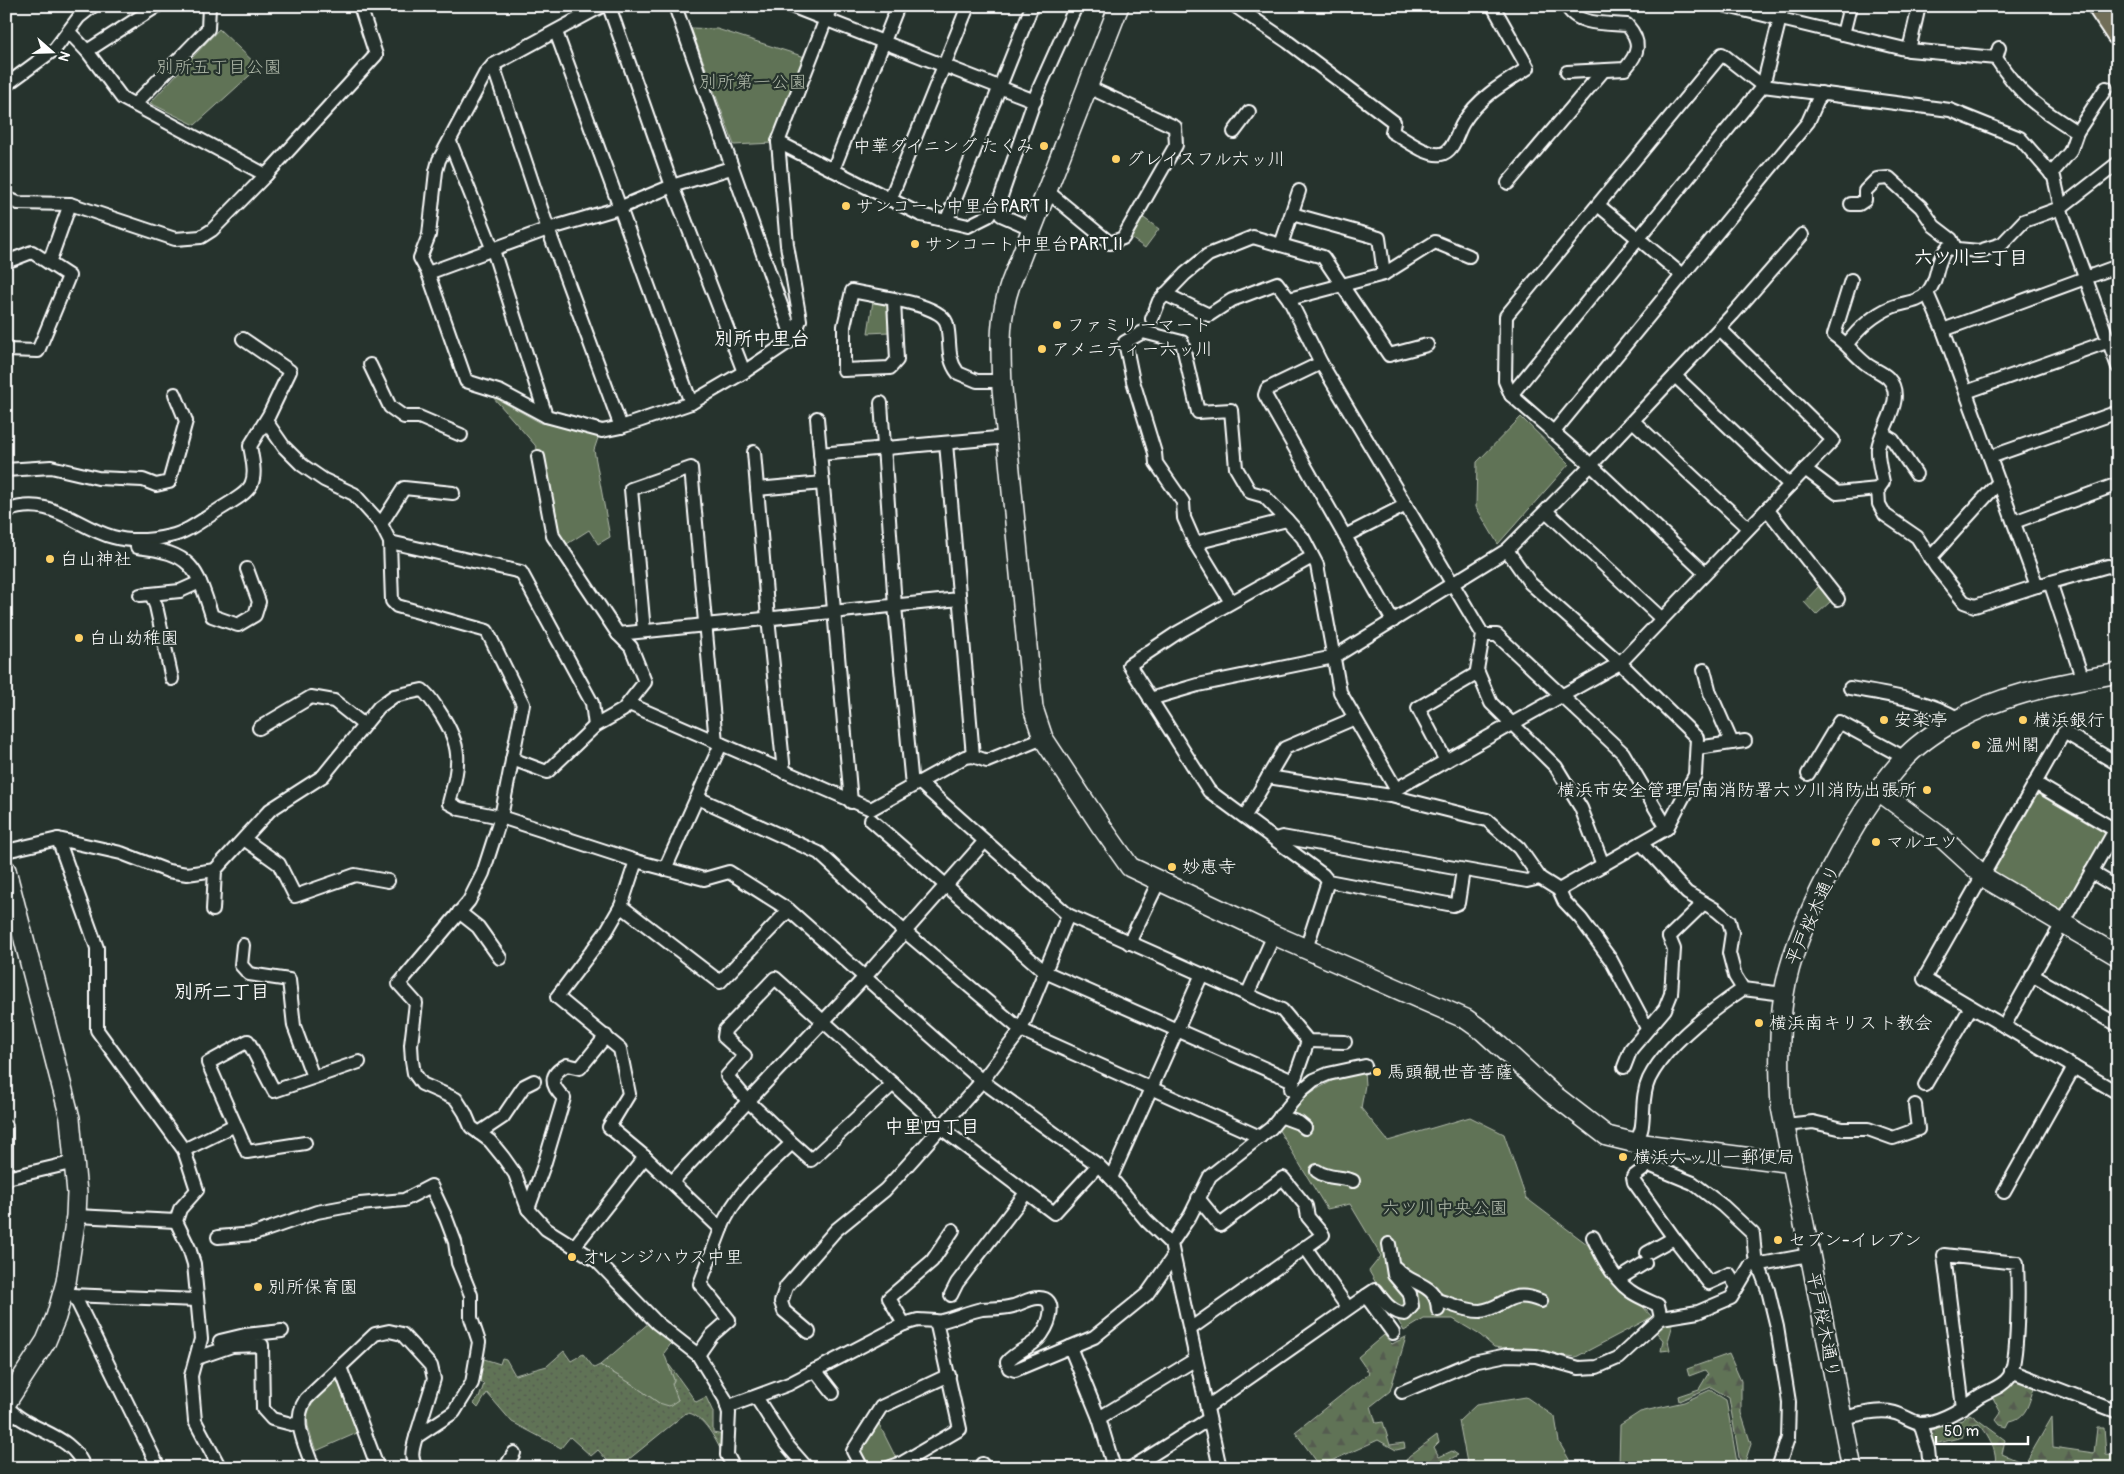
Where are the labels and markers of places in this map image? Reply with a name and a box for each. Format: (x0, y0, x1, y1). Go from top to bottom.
place label: 中華ダイニング たくみ (853, 135, 1034, 158)
marker: 中華ダイニング たくみ (1038, 140, 1050, 152)
place label: グレイスフル六ッ川 (1126, 148, 1286, 171)
marker: グレイスフル六ッ川 (1110, 153, 1122, 165)
place label: サンコート中里台PART I (856, 195, 1049, 218)
marker: サンコート中里台PART I (840, 200, 852, 212)
place label: サンコート中里台PART II (925, 233, 1123, 256)
marker: サンコート中里台PART II (909, 238, 921, 250)
place label: ファミリーマート (1067, 314, 1211, 337)
marker: ファミリーマート (1051, 319, 1063, 331)
place label: アメニティー六ッ川 (1052, 338, 1213, 361)
marker: アメニティー六ッ川 (1036, 343, 1048, 355)
place label: 白山神社 (60, 548, 132, 571)
marker: 白山神社 (44, 553, 56, 565)
place label: 白山幼稚園 (89, 627, 179, 650)
marker: 白山幼稚園 (73, 632, 85, 644)
place label: 安楽亭 (1894, 709, 1948, 732)
place label: 横浜銀行 (2033, 709, 2105, 732)
marker: 安楽亭 (1878, 714, 1890, 726)
marker: 横浜銀行 (2017, 714, 2029, 726)
place label: 温州閣 (1986, 734, 2040, 757)
marker: 温州閣 (1970, 739, 1982, 751)
place label: 横浜市安全管理局南消防署六ツ川消防出張所 (1557, 779, 1917, 802)
marker: 横浜市安全管理局南消防署六ツ川消防出張所 (1921, 784, 1933, 796)
place label: マルエツ (1886, 831, 1958, 854)
marker: マルエツ (1870, 836, 1882, 848)
place label: 妙恵寺 (1182, 856, 1236, 879)
marker: 妙恵寺 (1166, 861, 1178, 873)
place label: 横浜南キリスト教会 (1769, 1012, 1932, 1035)
marker: 横浜南キリスト教会 (1753, 1017, 1765, 1029)
place label: 馬頭観世音菩薩 (1387, 1061, 1513, 1084)
marker: 馬頭観世音菩薩 (1371, 1066, 1383, 1078)
place label: 横浜六ッ川一郵便局 (1633, 1146, 1795, 1169)
marker: 横浜六ッ川一郵便局 (1617, 1151, 1629, 1163)
place label: セブン-イレブン (1788, 1229, 1922, 1252)
marker: セブン-イレブン (1772, 1234, 1784, 1246)
place label: オレンジハウス中里 (582, 1246, 743, 1269)
marker: オレンジハウス中里 (566, 1251, 578, 1263)
place label: 別所保育園 (268, 1276, 358, 1299)
marker: 別所保育園 (252, 1281, 264, 1293)

